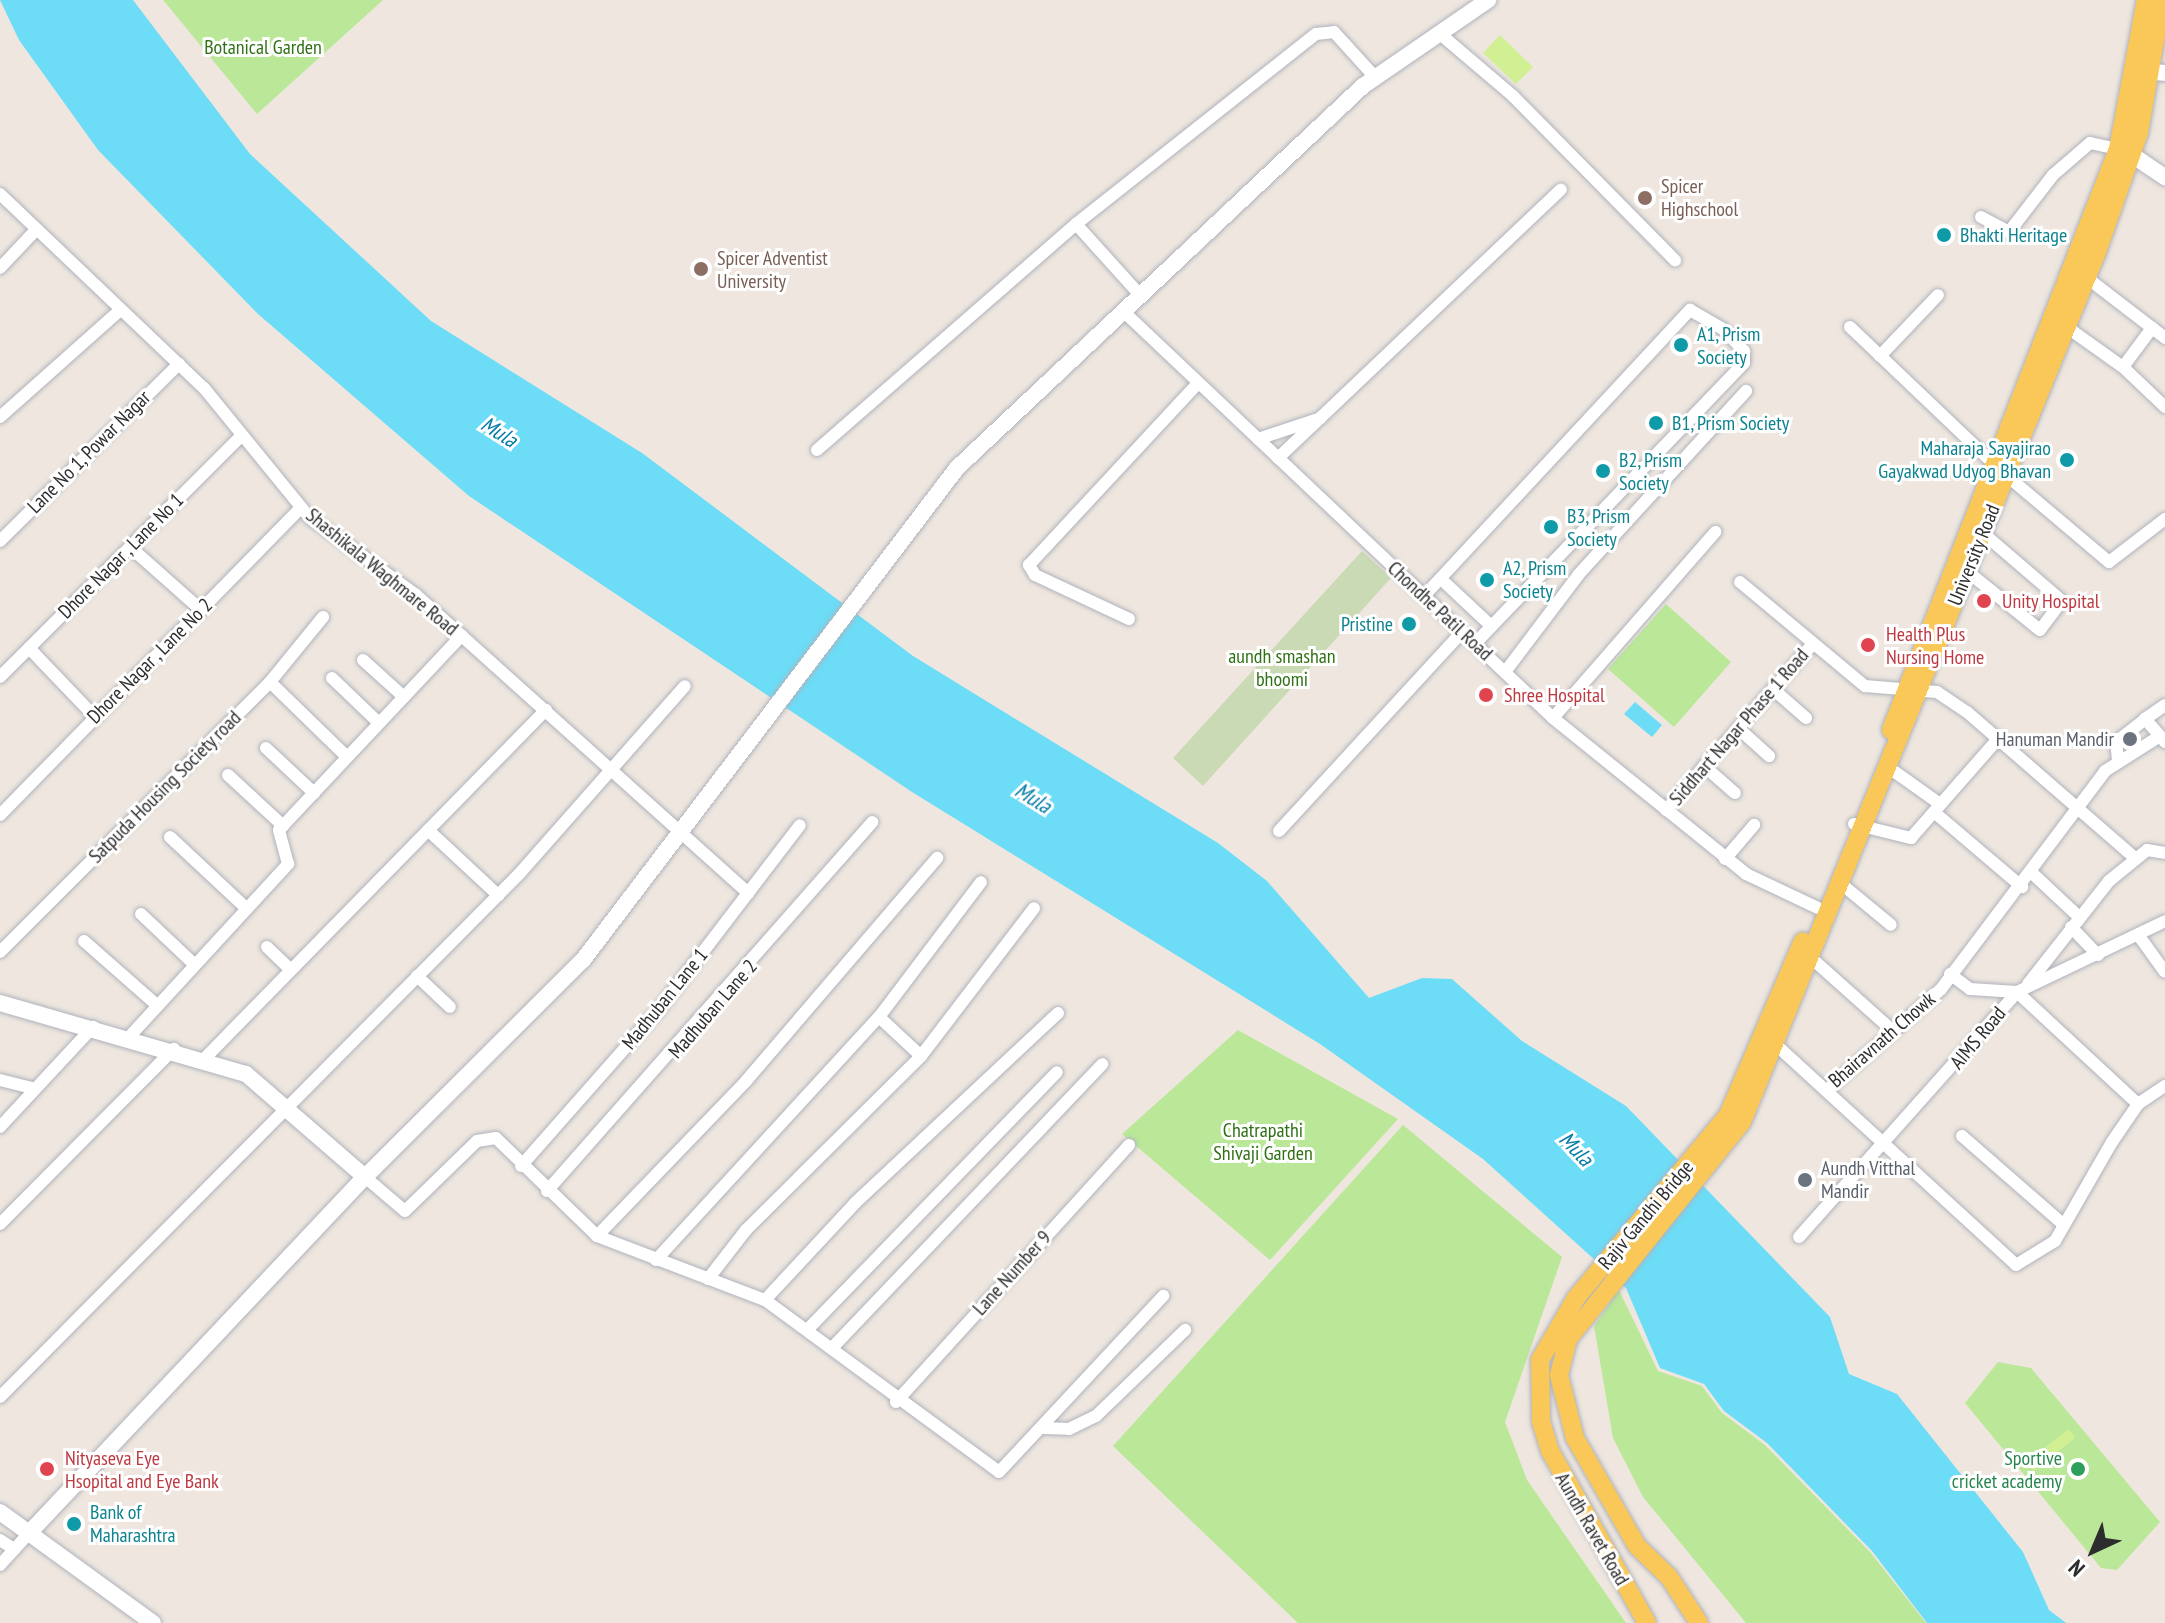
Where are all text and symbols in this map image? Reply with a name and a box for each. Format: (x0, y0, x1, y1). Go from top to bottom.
park label: Botanical Garden (204, 35, 322, 59)
place label: Spicer Highschool (1661, 174, 1738, 221)
marker: Spicer Highschool (1636, 189, 1654, 207)
place label: Bhakti Heritage (1960, 223, 2067, 247)
marker: Bhakti Heritage (1935, 226, 1953, 244)
place label: Spicer Adventist University (717, 246, 828, 293)
marker: Spicer Adventist University (692, 260, 710, 278)
place label: A1, Prism Society (1697, 322, 1761, 369)
marker: A1, Prism Society (1672, 336, 1690, 354)
street label: Lane No 1, Powar Nagar (22, 385, 156, 519)
water label: Mula (476, 411, 522, 453)
place label: B1, Prism Society (1672, 411, 1791, 435)
marker: B1, Prism Society (1647, 414, 1665, 432)
place label: Maharaja Sayajirao Gayakwad Udyog Bhavan (1878, 436, 2051, 483)
place label: B2, Prism Society (1619, 448, 1683, 495)
marker: Maharaja Sayajirao Gayakwad Udyog Bhavan (2058, 451, 2076, 469)
marker: B2, Prism Society (1594, 462, 1612, 480)
street label: Dhore Nagar , Lane No 1 (53, 488, 189, 624)
street label: University Road (1943, 501, 2005, 609)
street label: Shashikala Waghmare Road (301, 503, 463, 641)
place label: B3, Prism Society (1567, 504, 1631, 551)
marker: B3, Prism Society (1542, 518, 1560, 536)
street label: Chondhe Patil Road (1383, 556, 1497, 666)
place label: A2, Prism Society (1503, 556, 1567, 603)
marker: A2, Prism Society (1478, 571, 1496, 589)
place label: Unity Hospital (2002, 589, 2100, 613)
marker: Unity Hospital (1973, 590, 1995, 612)
street label: Dhore Nagar , Lane No 2 (82, 593, 218, 729)
place label: Pristine (1341, 612, 1393, 636)
marker: Pristine (1400, 615, 1418, 633)
place label: Health Plus Nursing Home (1886, 622, 1984, 669)
marker: Health Plus Nursing Home (1857, 634, 1879, 656)
street label: Siddhart Nagar Phase 1 Road (1664, 644, 1814, 810)
park label: aundh smashan bhoomi (1228, 645, 1336, 692)
place label: Shree Hospital (1504, 683, 1605, 707)
marker: Shree Hospital (1475, 684, 1497, 706)
street label: Satpuda Housing Society road (84, 706, 246, 868)
place label: Hanuman Mandir (1996, 727, 2114, 751)
marker: Hanuman Mandir (2121, 730, 2139, 748)
water label: Mula (1010, 777, 1056, 819)
street label: Madhuban Lane 1 (617, 944, 713, 1054)
street label: Madhuban Lane 2 (664, 955, 762, 1063)
street label: Bhairavnath Chowk (1824, 987, 1940, 1093)
street label: AIMS Road (1945, 1002, 2011, 1074)
park label: Chatrapathi Shivaji Garden (1213, 1118, 1313, 1165)
water label: Mula (1553, 1126, 1599, 1172)
street label: Rajiv Gandhi Bridge (1593, 1155, 1699, 1275)
place label: Aundh Vitthal Mandir (1821, 1156, 1916, 1203)
marker: Aundh Vitthal Mandir (1796, 1171, 1814, 1189)
street label: Lane Number 9 (968, 1226, 1056, 1320)
place label: Nityaseva Eye Hsopital and Eye Bank (65, 1446, 219, 1493)
place label: Sportive cricket academy (1952, 1446, 2062, 1493)
marker: Nityaseva Eye Hsopital and Eye Bank (36, 1458, 58, 1480)
marker: Sportive cricket academy (2069, 1460, 2087, 1478)
street label: Aundh Ravet Road (1550, 1468, 1634, 1590)
place label: Bank of Maharashtra (90, 1500, 176, 1547)
north arrow (2053, 1511, 2133, 1591)
marker: Bank of Maharashtra (65, 1515, 83, 1533)
text: N (2062, 1554, 2090, 1582)

